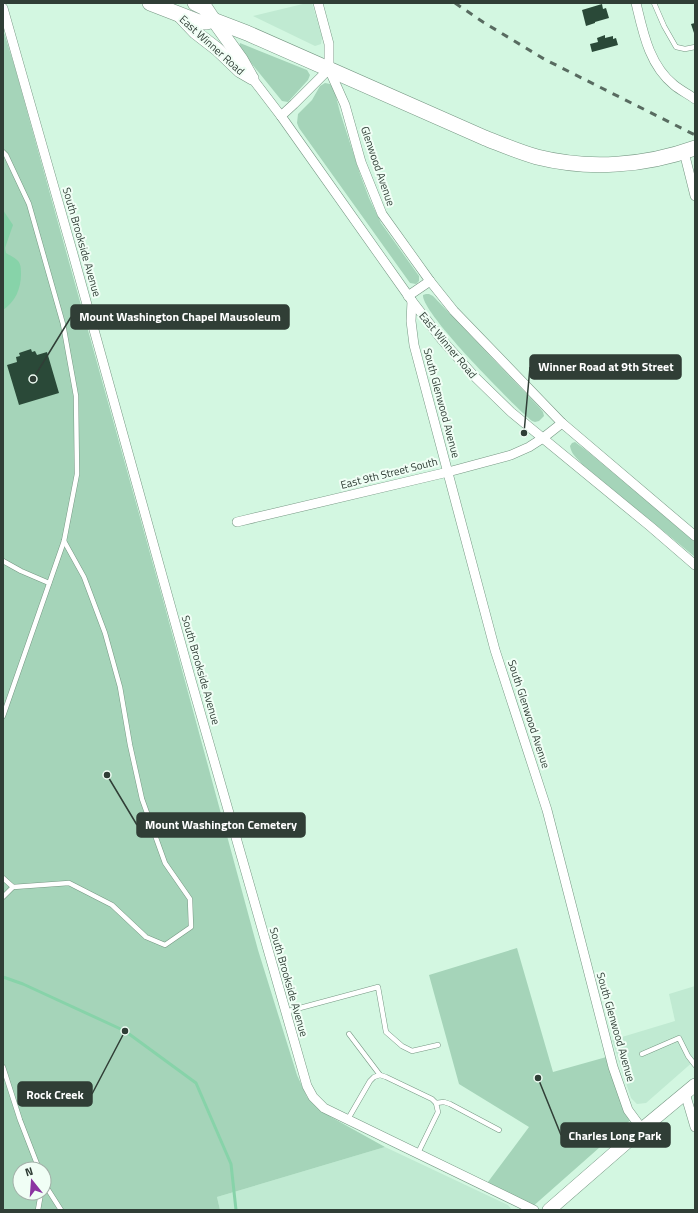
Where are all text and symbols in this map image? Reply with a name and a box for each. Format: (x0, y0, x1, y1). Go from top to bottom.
street label: East Winner Road (176, 11, 248, 79)
street label: Glenwood Avenue (357, 124, 399, 208)
street label: South Brookside Avenue (59, 186, 105, 299)
callout: Mount Washington Chapel Mausoleum (71, 305, 289, 329)
text: Mount Washington Chapel Mausoleum (79, 307, 281, 326)
street label: East Winner Road (415, 308, 481, 382)
street label: South Glenwood Avenue (420, 346, 464, 460)
callout: Winner Road at 9th Street (530, 355, 681, 379)
text: Winner Road at 9th Street (538, 357, 674, 376)
street label: East 9th Street South (339, 453, 439, 493)
street label: South Brookside Avenue (178, 614, 224, 727)
street label: South Glenwood Avenue (504, 658, 554, 771)
callout: Mount Washington Cemetery (137, 813, 305, 837)
text: Mount Washington Cemetery (145, 815, 297, 834)
street label: South Brookside Avenue (266, 926, 312, 1039)
street label: South Glenwood Avenue (593, 970, 639, 1084)
callout: Rock Creek (18, 1082, 92, 1106)
text: Rock Creek (26, 1085, 84, 1104)
callout: Charles Long Park (561, 1123, 670, 1147)
text: Charles Long Park (569, 1126, 662, 1145)
north arrow (12, 1161, 52, 1201)
text: N (23, 1163, 35, 1180)

